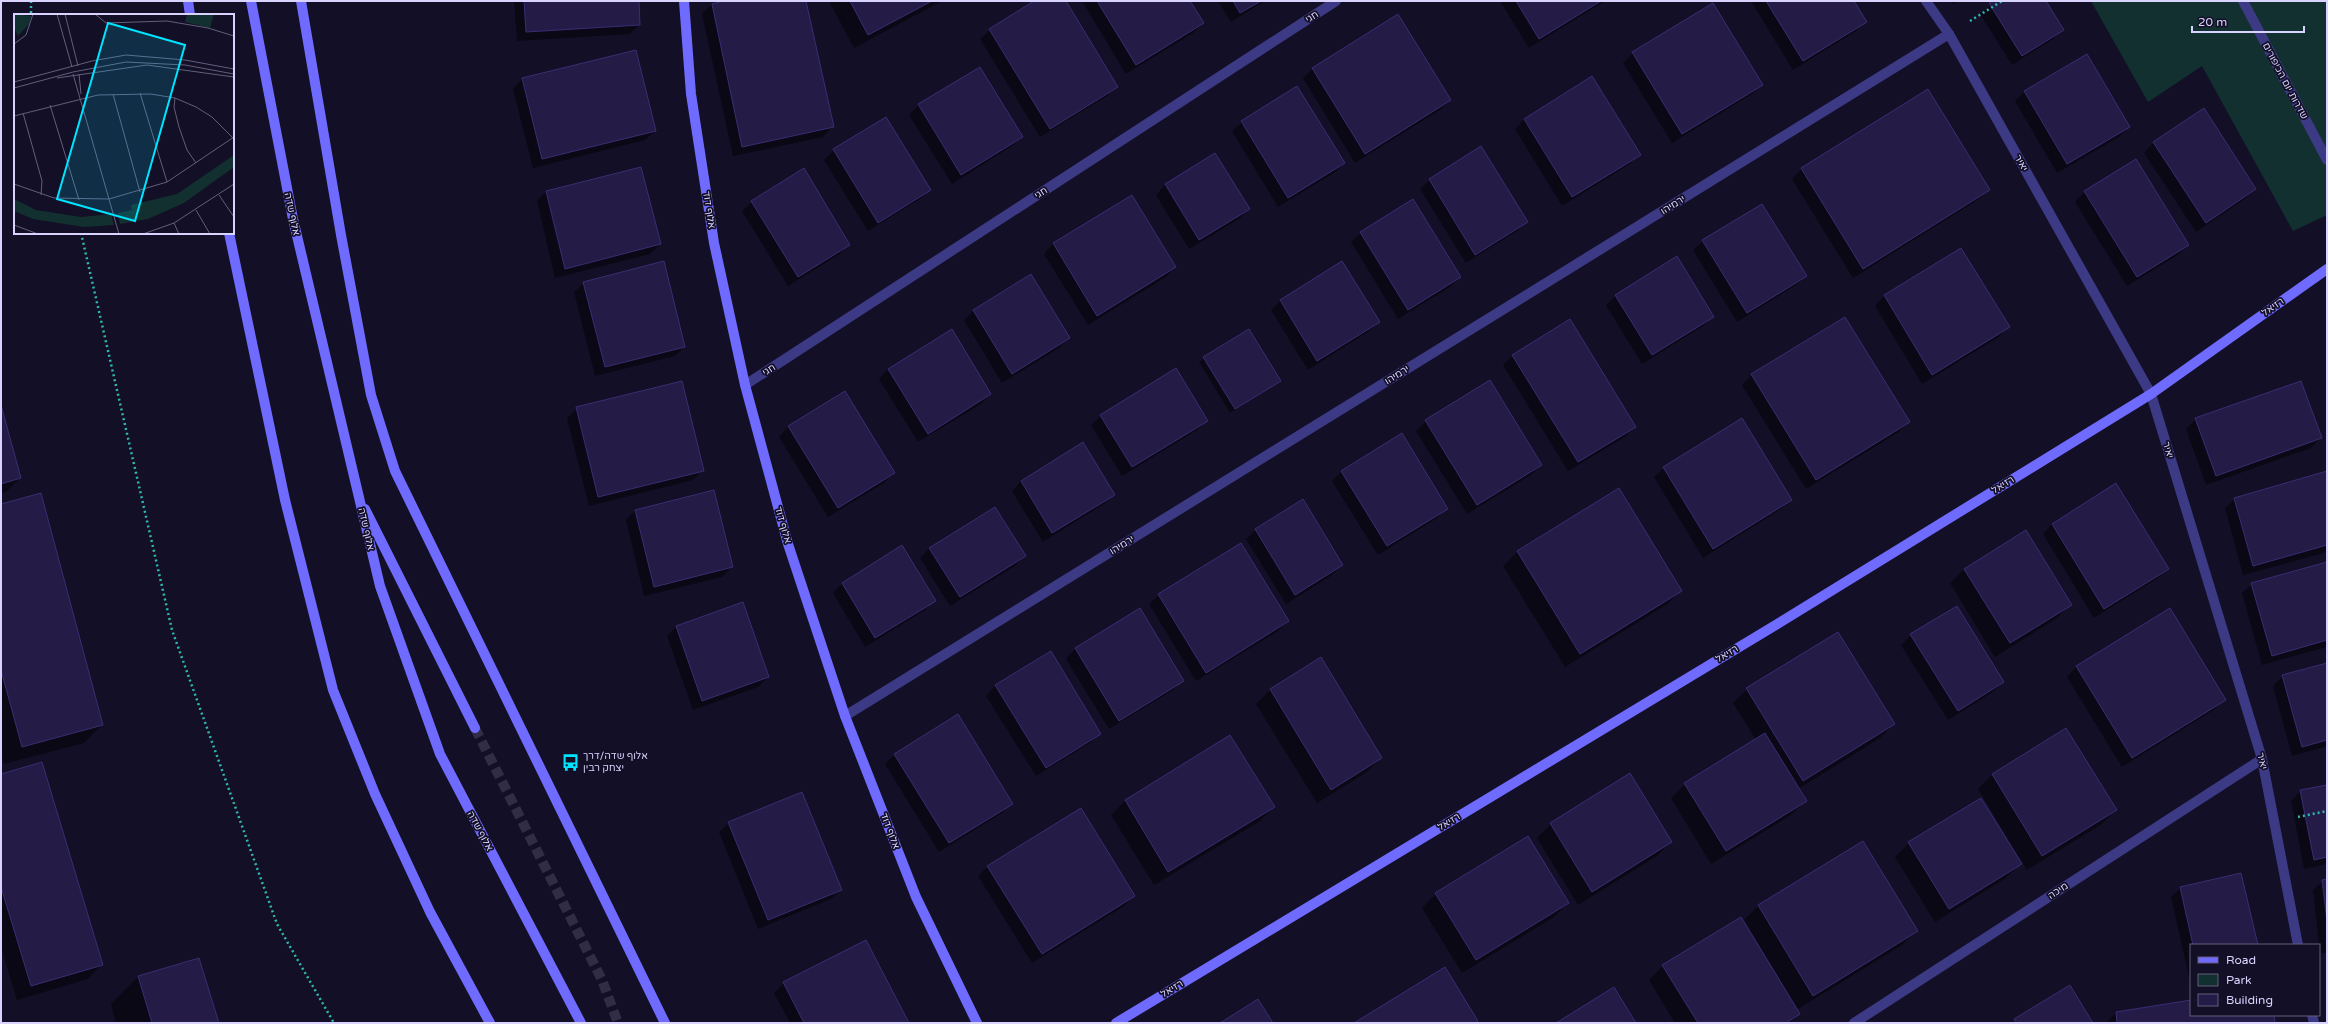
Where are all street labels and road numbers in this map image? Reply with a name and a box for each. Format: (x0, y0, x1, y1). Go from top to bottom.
street label: חגי (1303, 8, 1321, 26)
street label: שדרות יום הכיפורים (2260, 41, 2310, 122)
street label: יאיר (2012, 153, 2030, 173)
street label: חגי (1032, 184, 1050, 202)
street label: אלוף דוד (700, 190, 718, 230)
street label: אלוף שדה (282, 191, 302, 237)
street label: ירמיהו (1658, 193, 1688, 217)
street label: רזיאל (2260, 295, 2286, 319)
street label: חגי (760, 361, 778, 379)
street label: ירמיהו (1382, 363, 1412, 387)
street label: יאיר (2160, 440, 2176, 460)
street label: רזיאל (1990, 474, 2016, 496)
street label: אלוף דוד (772, 505, 794, 545)
street label: אלוף שדה (355, 506, 377, 552)
street label: ירמיהו (1107, 533, 1137, 557)
street label: רזיאל (1714, 643, 1740, 665)
street label: יאיר (2254, 751, 2270, 771)
street label: אלוף שדה (464, 809, 496, 853)
street label: אלוף דוד (878, 811, 903, 851)
street label: רזיאל (1436, 811, 1462, 833)
street label: מיכה (2046, 880, 2070, 902)
street label: רזיאל (1159, 978, 1185, 1000)

